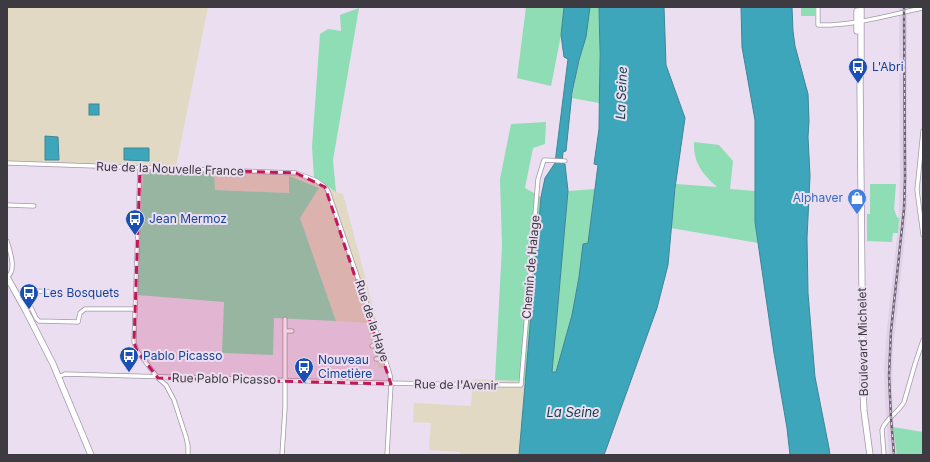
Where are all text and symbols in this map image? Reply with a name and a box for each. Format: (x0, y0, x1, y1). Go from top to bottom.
bus stop icon: L'Abri (847, 56, 869, 84)
place label: L'Abri (872, 59, 904, 74)
water label: La Seine (612, 66, 630, 120)
street label: Rue de la Nouvelle France (96, 158, 244, 179)
shop icon: Alphaver (846, 187, 868, 215)
place label: Alphaver (793, 190, 843, 205)
bus stop icon: Jean Mermoz (124, 208, 146, 236)
place label: Jean Mermoz (149, 211, 227, 226)
street label: Chemin de Halage (518, 214, 543, 319)
street label: Rue de la Haye (352, 278, 393, 364)
bus stop icon: Les Bosquets (18, 282, 40, 310)
place label: Les Bosquets (43, 285, 119, 300)
street label: Boulevard Michelet (854, 287, 871, 397)
bus stop icon: Pablo Picasso (118, 345, 140, 373)
place label: Pablo Picasso (143, 348, 222, 363)
place label: Nouveau Cimetière (318, 352, 372, 381)
bus stop icon: Nouveau Cimetière (293, 356, 315, 384)
street label: Rue Pablo Picasso (172, 370, 276, 387)
street label: Rue de l'Avenir (414, 376, 499, 393)
water label: La Seine (546, 404, 600, 420)

